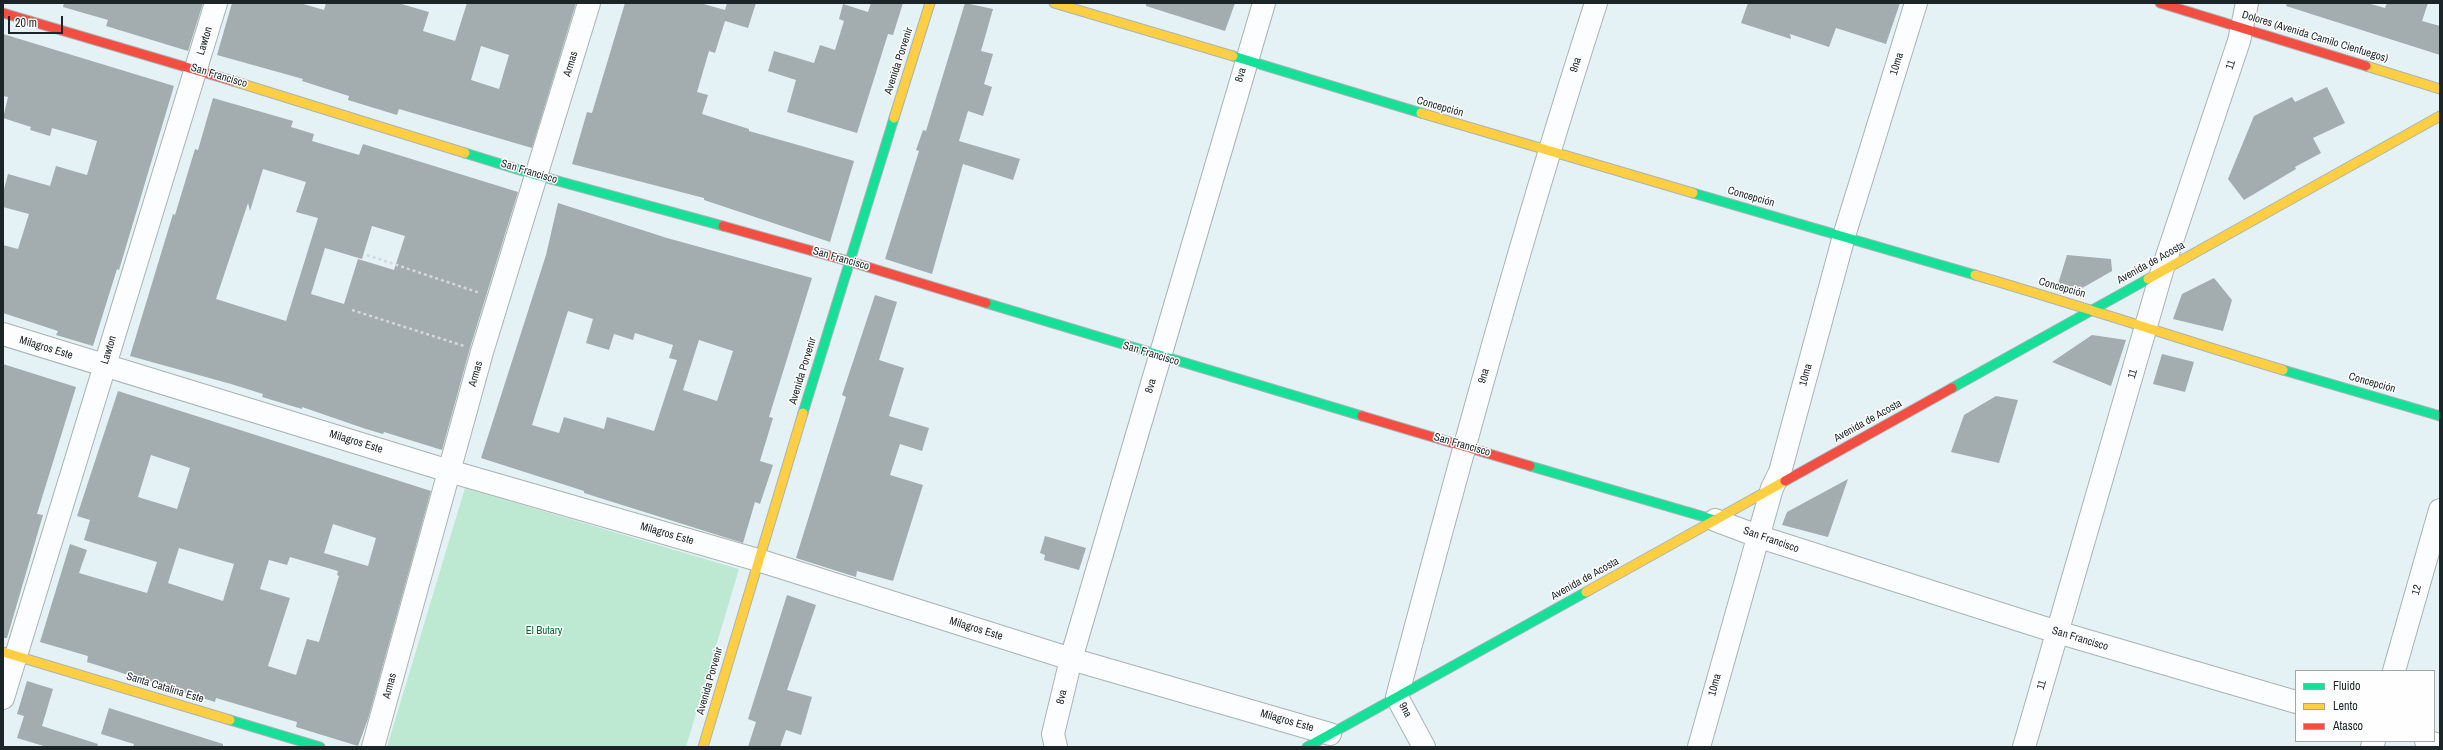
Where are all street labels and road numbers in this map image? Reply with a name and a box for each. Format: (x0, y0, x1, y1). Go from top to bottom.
street label: Dolores (Avenida Camilo Cienfuegos) (2240, 8, 2390, 66)
street label: Lawton (194, 25, 216, 57)
street label: Avenida Porvenir (882, 26, 916, 96)
street label: Armas (561, 50, 581, 78)
street label: 10ma (1887, 51, 1907, 77)
street label: 9na (1567, 56, 1585, 74)
street label: 11 (2223, 59, 2239, 71)
street label: San Francisco (189, 61, 249, 91)
street label: 8va (1233, 66, 1249, 84)
street label: Concepción (1415, 94, 1465, 120)
street label: San Francisco (499, 157, 559, 187)
street label: Concepción (1726, 184, 1776, 210)
street label: Avenida de Acosta (2115, 239, 2187, 287)
street label: San Francisco (811, 245, 871, 273)
street label: Concepción (2037, 275, 2087, 301)
street label: Milagros Este (18, 334, 74, 362)
street label: Lawton (98, 334, 120, 366)
street label: Avenida Porvenir (787, 336, 819, 406)
street label: San Francisco (1121, 339, 1181, 369)
street label: Armas (466, 360, 486, 388)
street label: 10ma (1797, 362, 1815, 388)
street label: 9na (1476, 367, 1492, 385)
street label: 11 (2125, 368, 2141, 380)
street label: Concepción (2347, 370, 2397, 396)
street label: 8va (1143, 377, 1159, 395)
street label: Avenida de Acosta (1832, 397, 1904, 445)
street label: Milagros Este (328, 428, 384, 456)
street label: San Francisco (1432, 431, 1492, 459)
street label: Milagros Este (639, 520, 695, 548)
street label: San Francisco (1741, 524, 1801, 556)
street label: Avenida de Acosta (1549, 555, 1621, 603)
street label: 12 (2409, 583, 2425, 597)
street label: Milagros Este (948, 615, 1004, 643)
street label: San Francisco (2050, 624, 2110, 654)
street label: Avenida Porvenir (694, 646, 726, 716)
street label: Santa Catalina Este (125, 670, 205, 706)
street label: Armas (380, 672, 400, 700)
street label: 10ma (1706, 672, 1724, 698)
street label: 11 (2034, 679, 2050, 691)
street label: 8va (1054, 688, 1070, 706)
street label: 9na (1396, 700, 1414, 720)
street label: Milagros Este (1259, 707, 1315, 735)

